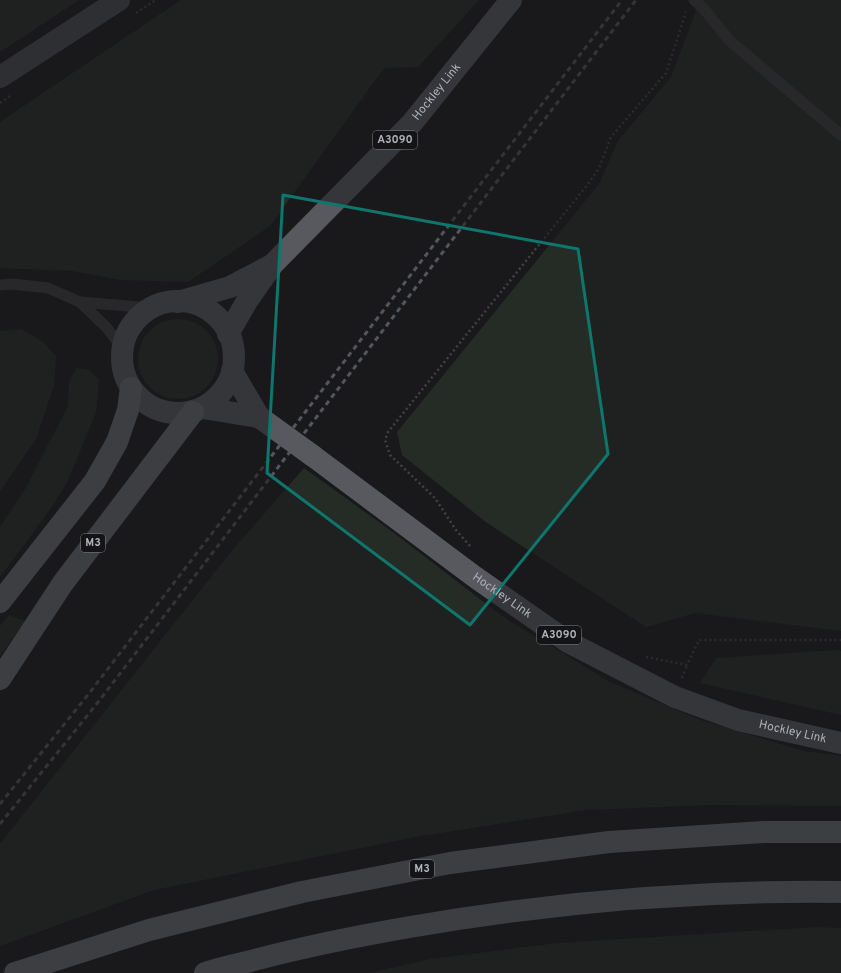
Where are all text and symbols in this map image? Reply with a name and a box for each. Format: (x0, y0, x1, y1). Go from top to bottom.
street label: Hockley Link (409, 60, 465, 124)
road number: A3090 (373, 131, 417, 149)
road number: M3 (81, 534, 105, 552)
street label: Hockley Link (469, 569, 535, 622)
road number: A3090 (537, 626, 581, 644)
street label: Hockley Link (757, 717, 828, 748)
road number: M3 (410, 860, 434, 878)

